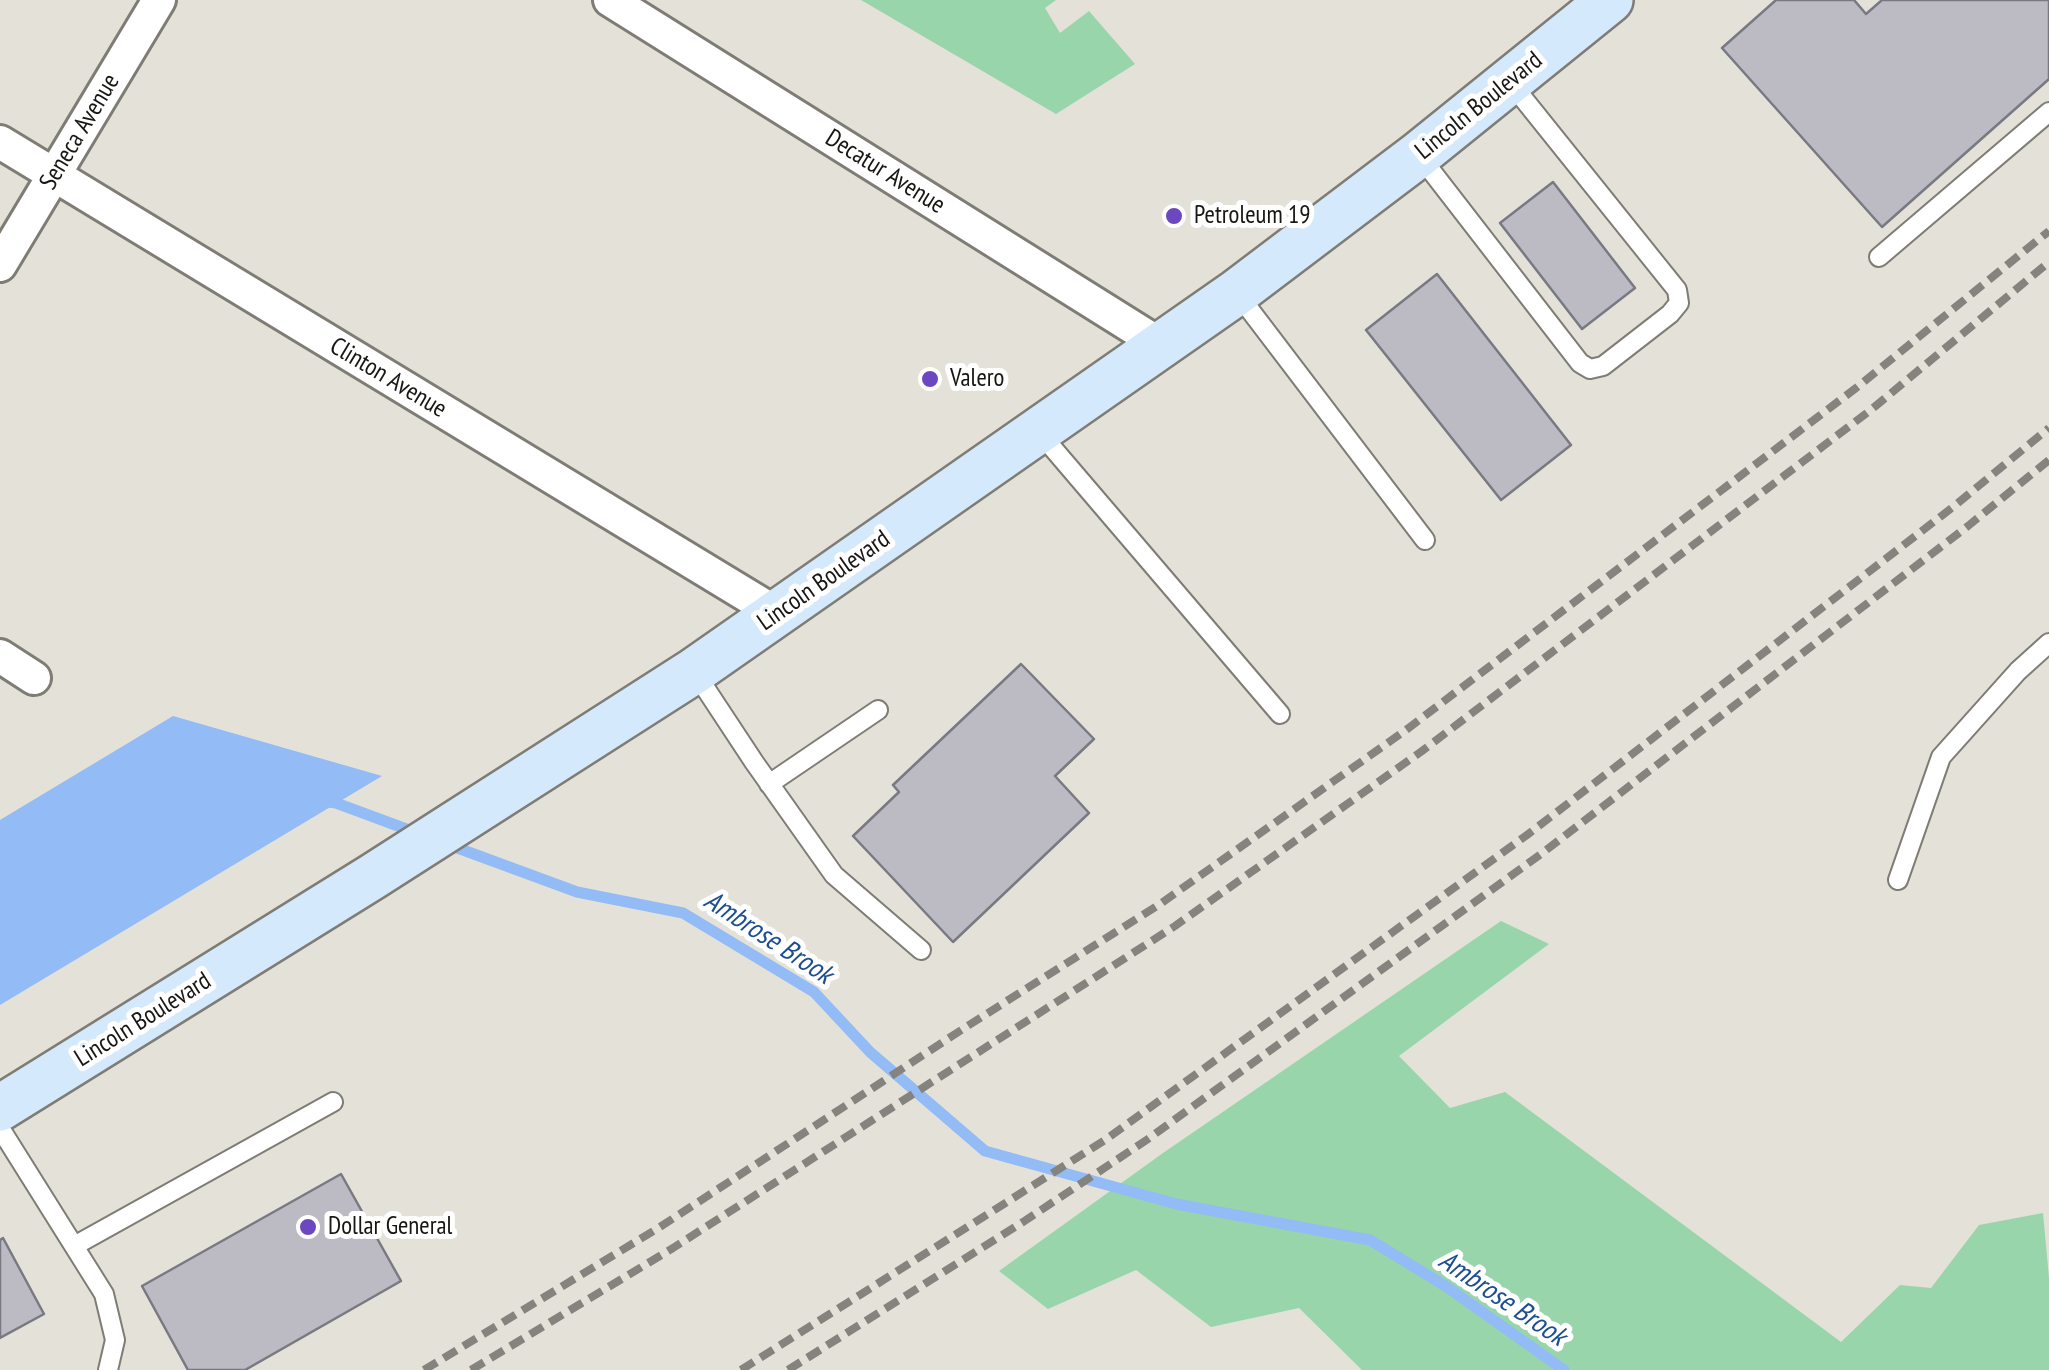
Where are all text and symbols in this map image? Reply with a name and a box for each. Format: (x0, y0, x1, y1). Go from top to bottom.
street label: Lincoln Boulevard (1409, 46, 1549, 166)
street label: Seneca Avenue (34, 69, 126, 195)
street label: Decatur Avenue (820, 123, 950, 221)
place label: Petroleum 19 (1194, 201, 1310, 231)
marker: Petroleum 19 (1163, 205, 1185, 227)
street label: Clinton Avenue (324, 331, 452, 425)
place label: Valero (950, 364, 1004, 394)
marker: Valero (919, 368, 941, 390)
street label: Lincoln Boulevard (752, 524, 896, 638)
water label: Ambrose Brook (698, 884, 838, 992)
street label: Lincoln Boulevard (69, 966, 217, 1074)
place label: Dollar General (328, 1212, 452, 1242)
marker: Dollar General (297, 1216, 319, 1238)
water label: Ambrose Brook (1432, 1244, 1572, 1354)

